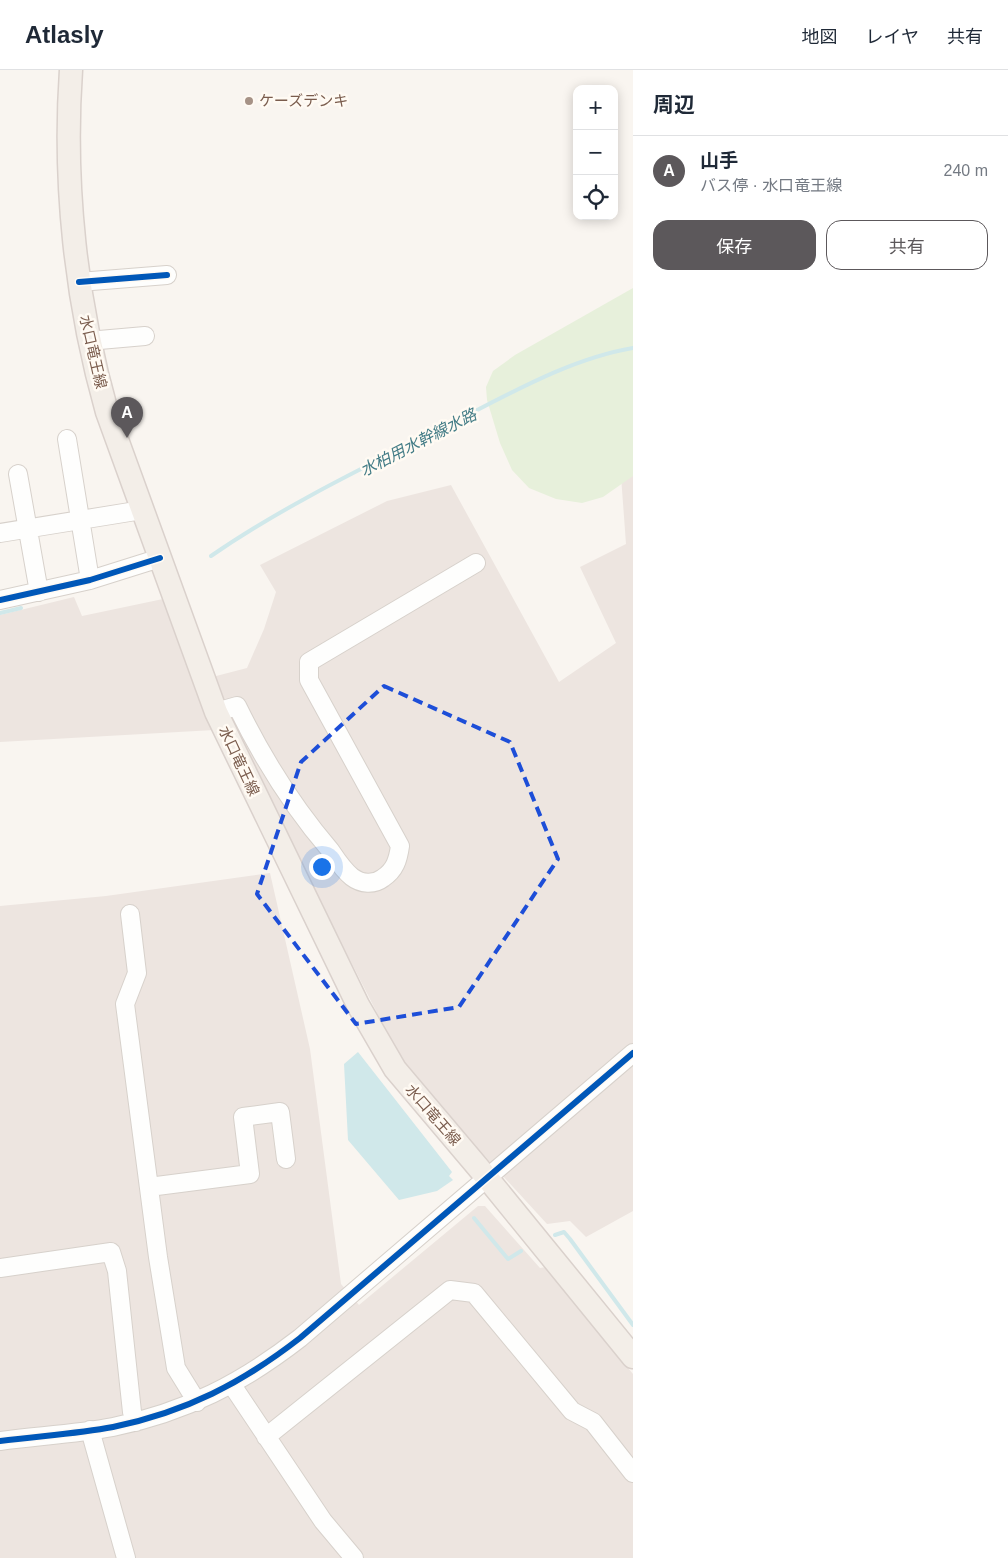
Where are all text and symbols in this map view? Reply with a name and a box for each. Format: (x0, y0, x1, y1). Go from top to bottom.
text: Atlasly (25, 21, 104, 48)
text: 地図 (802, 27, 838, 47)
text: レイヤ (866, 27, 919, 47)
text: 共有 (947, 27, 983, 47)
map controls (573, 85, 618, 220)
button: + (573, 85, 618, 130)
place label: ケーズデンキ (259, 92, 348, 109)
text: 周辺 (653, 93, 695, 116)
marker: ケーズデンキ (243, 95, 255, 107)
button: − (573, 130, 618, 175)
text: 山手 (700, 150, 738, 171)
text: A (663, 162, 675, 179)
text: 240 m (944, 162, 988, 179)
button: locate (573, 175, 618, 220)
text: バス停 · 水口竜王線 (700, 177, 842, 194)
button: 保存 (653, 220, 816, 270)
button: 共有 (826, 220, 988, 270)
street label: 水口竜王線 (77, 313, 110, 390)
pin: A (111, 397, 143, 438)
water label: 水柏用水幹線水路 (357, 405, 481, 479)
street label: 水口竜王線 (216, 723, 263, 798)
your location (309, 854, 335, 880)
street label: 水口竜王線 (402, 1081, 464, 1149)

